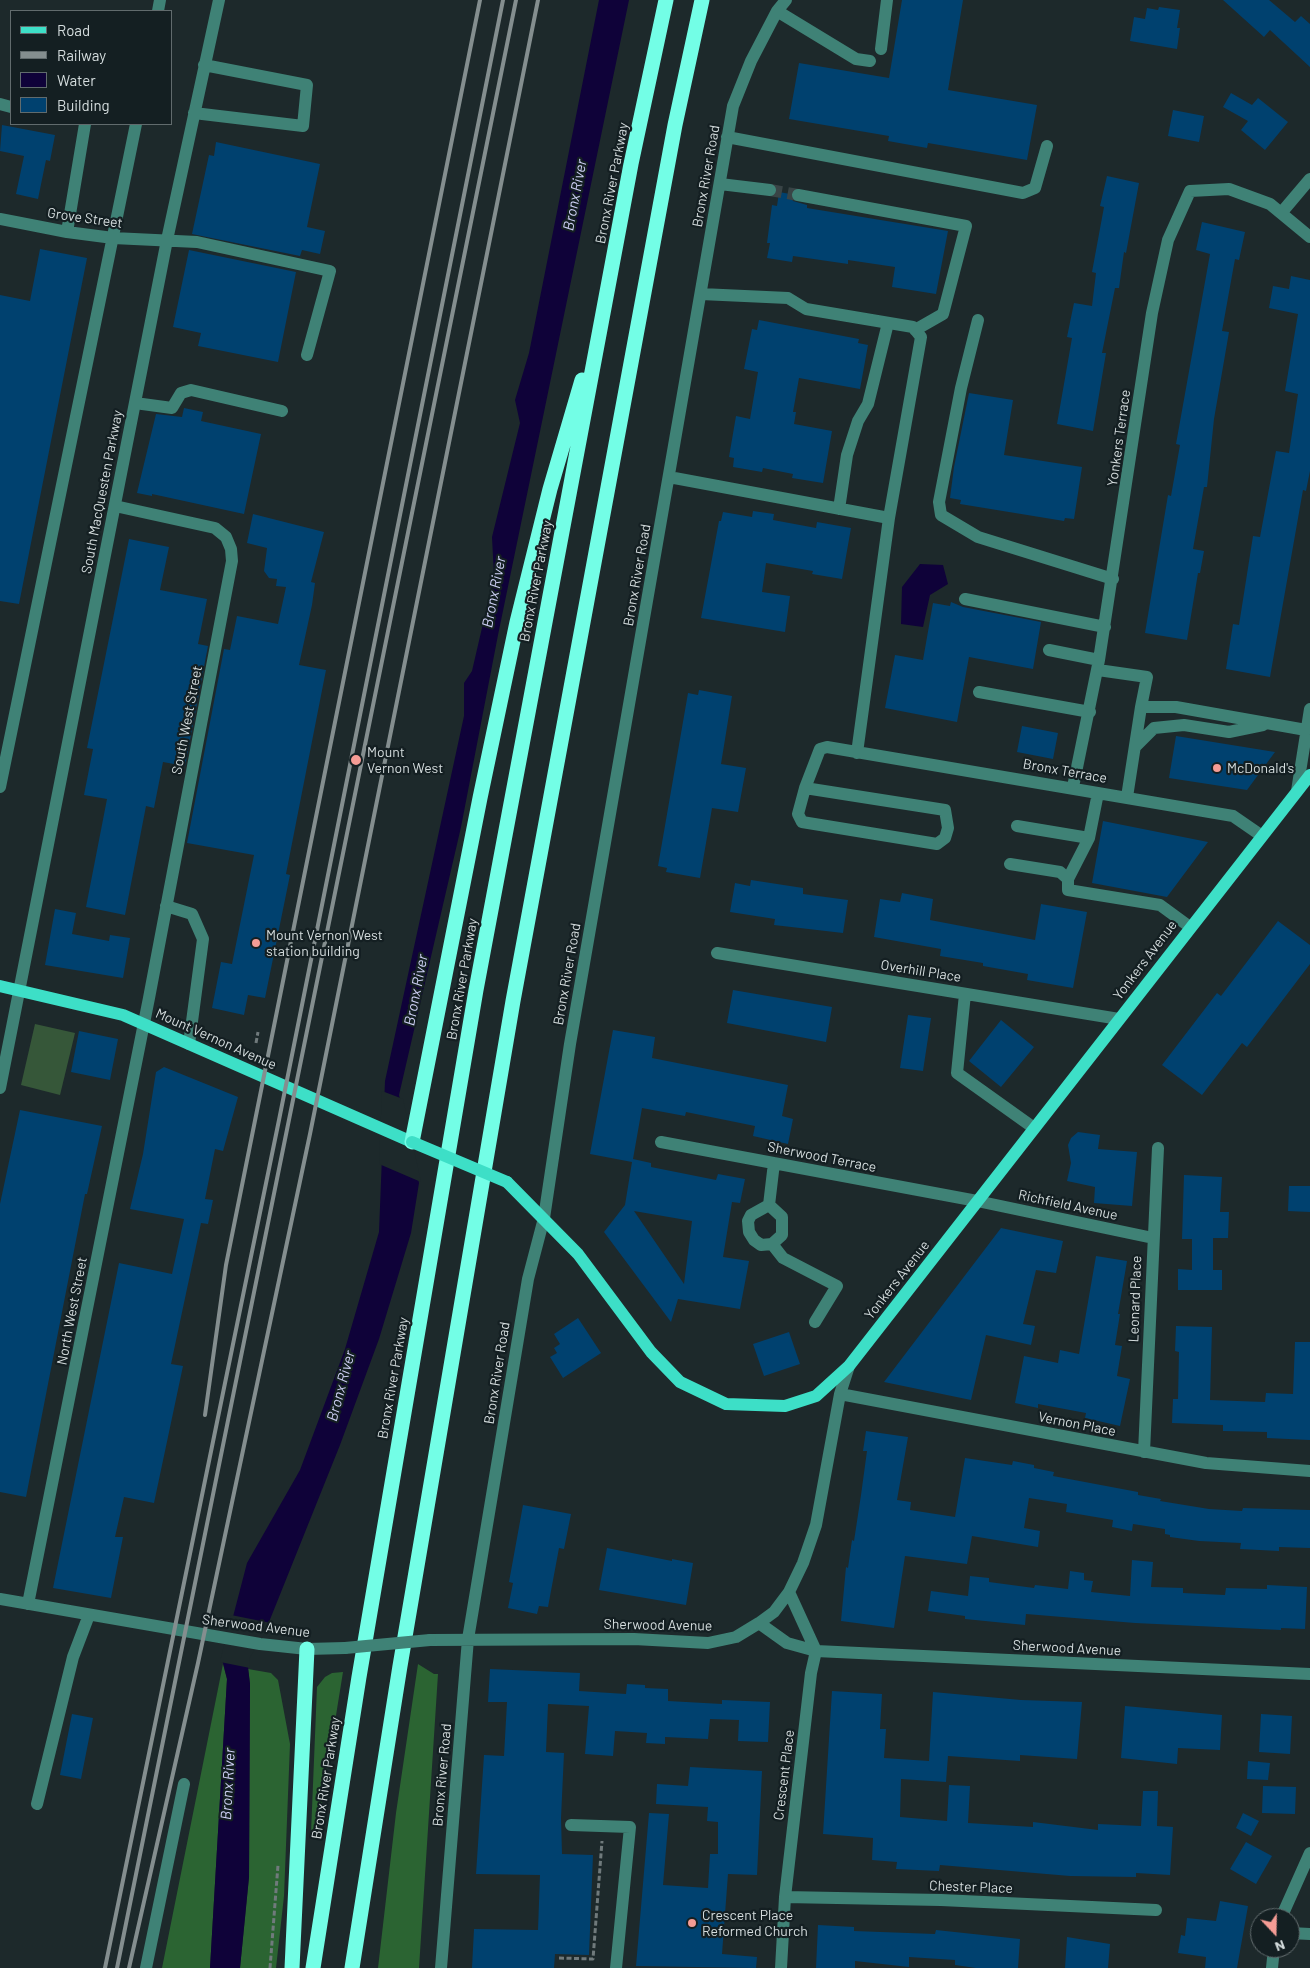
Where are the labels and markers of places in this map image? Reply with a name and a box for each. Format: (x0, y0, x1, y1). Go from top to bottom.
place label: Mount Vernon West (367, 744, 443, 776)
marker: Mount Vernon West (349, 753, 363, 767)
place label: McDonald's (1227, 760, 1294, 776)
marker: McDonald's (1211, 762, 1223, 774)
place label: Mount Vernon West station building (266, 927, 383, 960)
marker: Mount Vernon West station building (250, 937, 262, 949)
place label: Crescent Place Reformed Church (702, 1907, 808, 1940)
marker: Crescent Place Reformed Church (686, 1917, 698, 1929)

